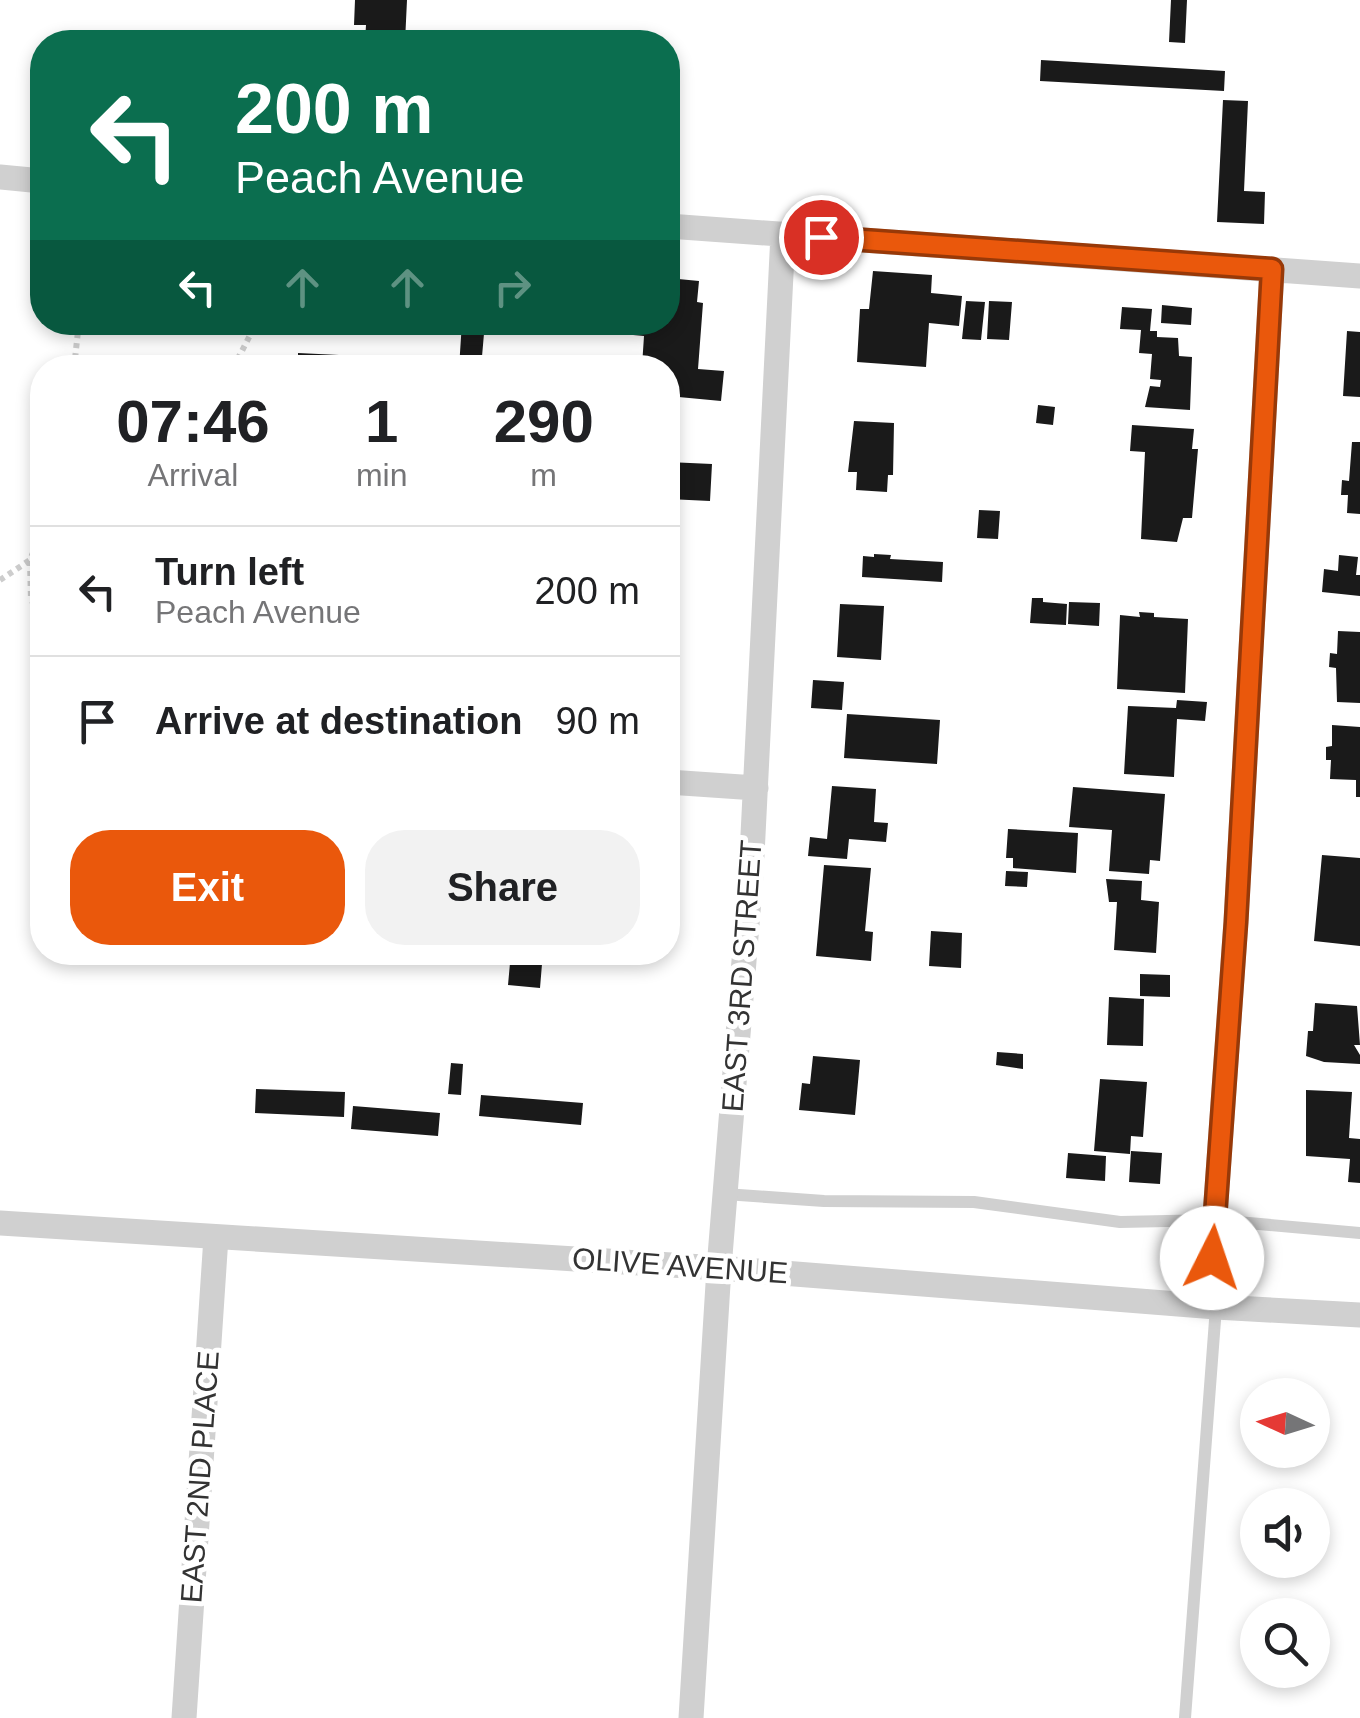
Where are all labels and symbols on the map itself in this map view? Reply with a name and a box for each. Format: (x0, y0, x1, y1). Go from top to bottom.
pin (779, 195, 864, 280)
street label: EAST 3RD STREET (716, 839, 767, 1113)
position arrow (1160, 1206, 1264, 1310)
street label: OLIVE AVENUE (571, 1242, 789, 1290)
street label: EAST 2ND PLACE (174, 1350, 225, 1604)
north arrow (1240, 1378, 1330, 1468)

